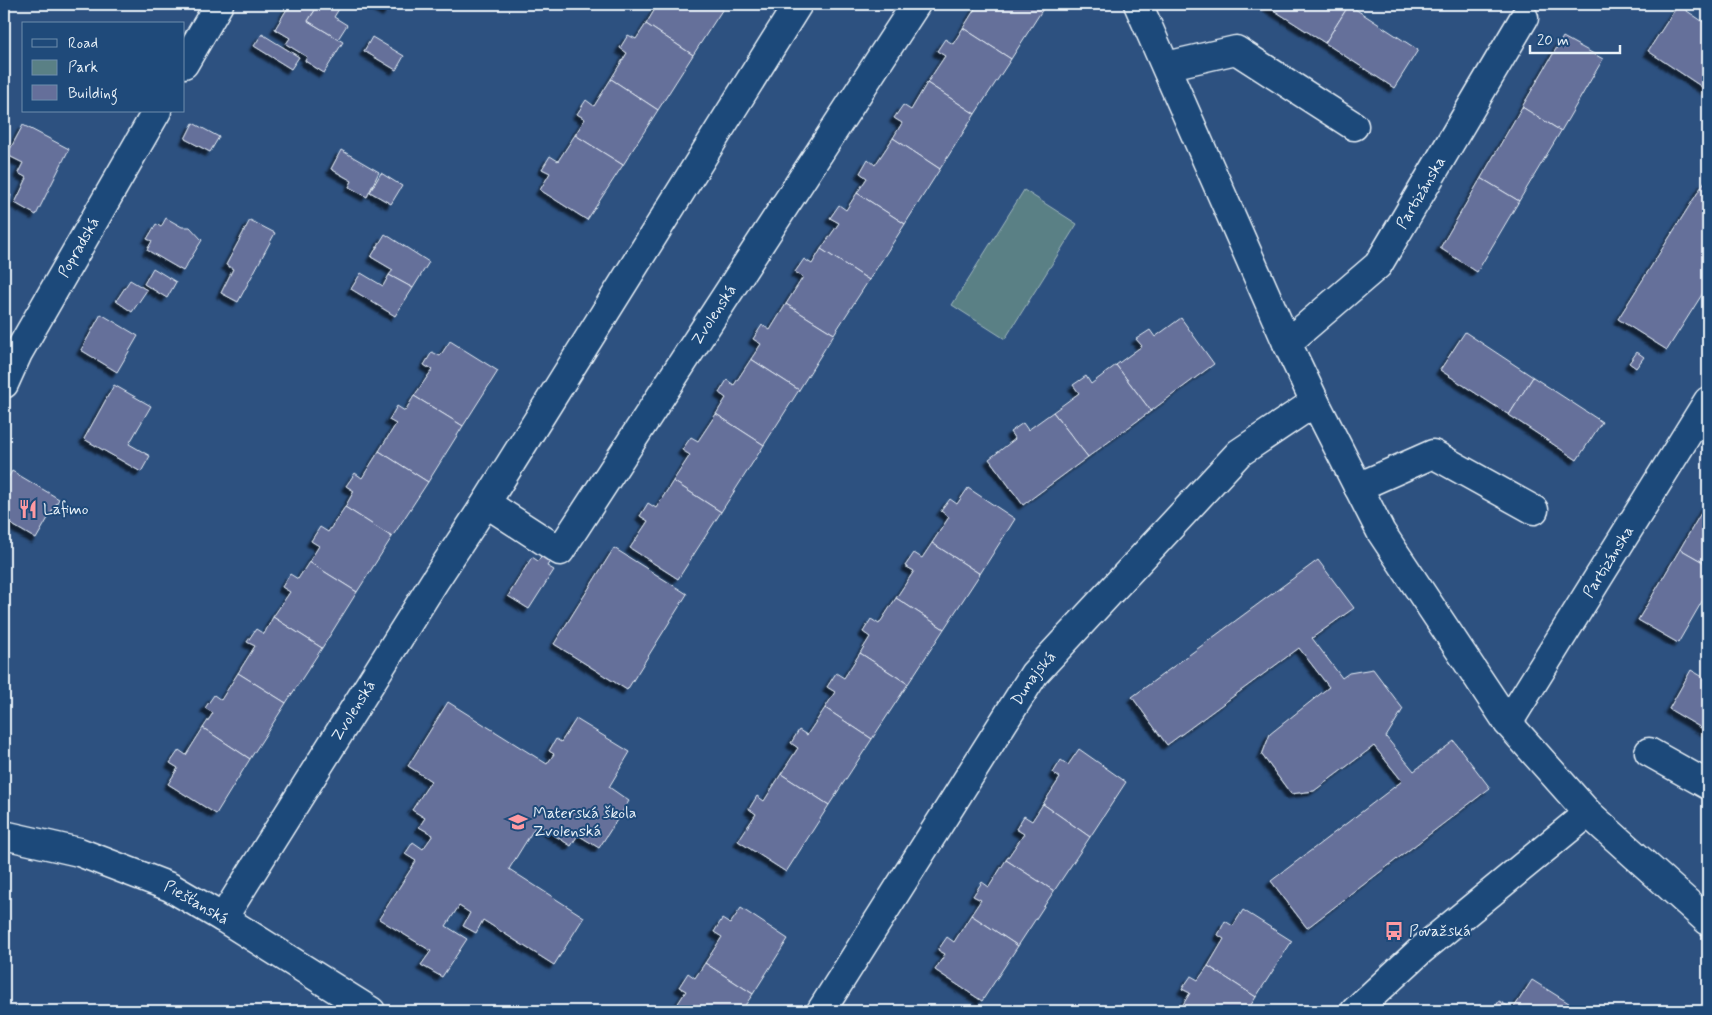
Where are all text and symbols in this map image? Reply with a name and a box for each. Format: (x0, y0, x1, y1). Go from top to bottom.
legend (22, 22, 185, 112)
scale bar (1530, 22, 1620, 54)
text: 20 m (1537, 31, 1569, 51)
text: Road (68, 34, 98, 54)
text: Park (68, 58, 98, 78)
text: Building (68, 84, 118, 105)
street label: Partizánska (1391, 152, 1451, 233)
street label: Popradská (53, 213, 104, 281)
street label: Zvolenská (686, 280, 741, 349)
restaurant icon: Lafimo (17, 498, 39, 520)
place label: Lafimo (43, 499, 89, 520)
street label: Partizánska (1578, 522, 1639, 602)
street label: Dunajská (1006, 646, 1061, 709)
street label: Zvolenská (326, 676, 380, 745)
place label: Materská škola Zvolenská (533, 803, 637, 842)
school or university icon: Materská škola Zvolenská (507, 811, 529, 833)
street label: Piešťanská (161, 875, 233, 930)
bus stop icon: Považská (1383, 920, 1405, 942)
place label: Považská (1409, 921, 1471, 942)

